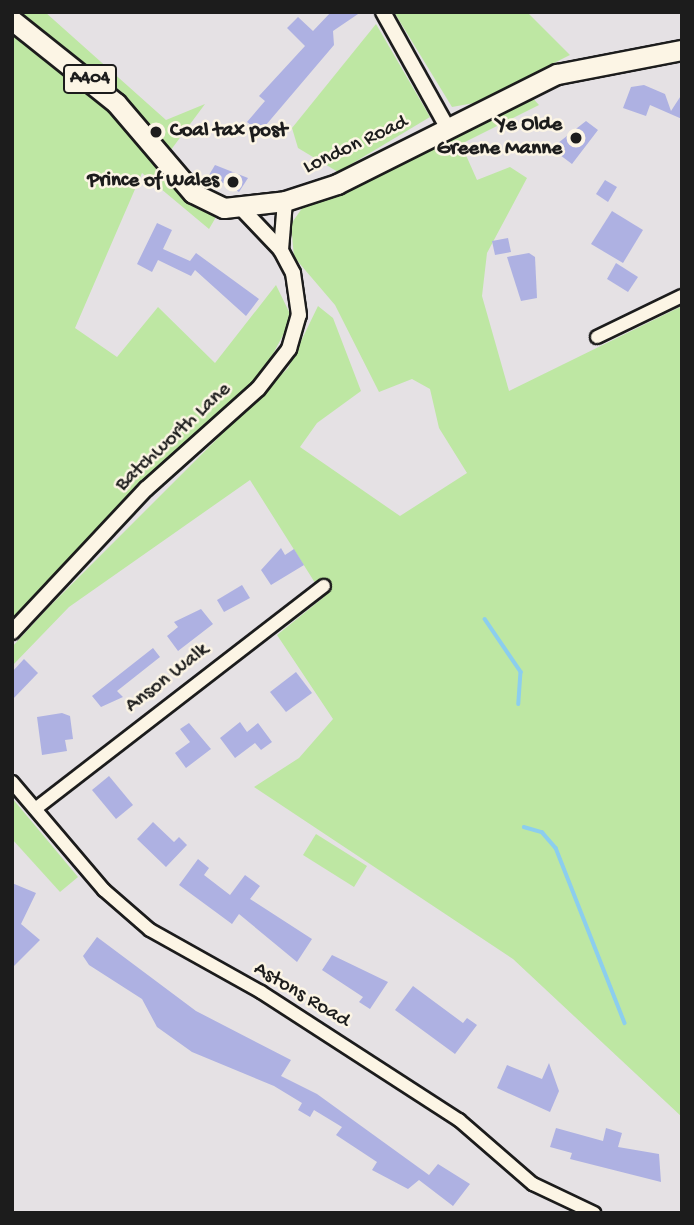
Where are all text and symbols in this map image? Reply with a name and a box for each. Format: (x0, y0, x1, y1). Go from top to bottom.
road number: A404 (62, 64, 118, 94)
street label: London Road (300, 111, 412, 181)
place label: Ye Olde Greene Manne (437, 113, 562, 163)
place label: Coal tax post (170, 119, 287, 145)
marker: Coal tax post (148, 124, 164, 140)
marker: Ye Olde Greene Manne (568, 130, 584, 146)
place label: Prince of Wales (87, 169, 219, 195)
marker: Prince of Wales (225, 174, 241, 190)
street label: Batchworth Lane (111, 378, 237, 498)
street label: Anson Walk (121, 638, 215, 720)
street label: Astons Road (248, 957, 354, 1035)

